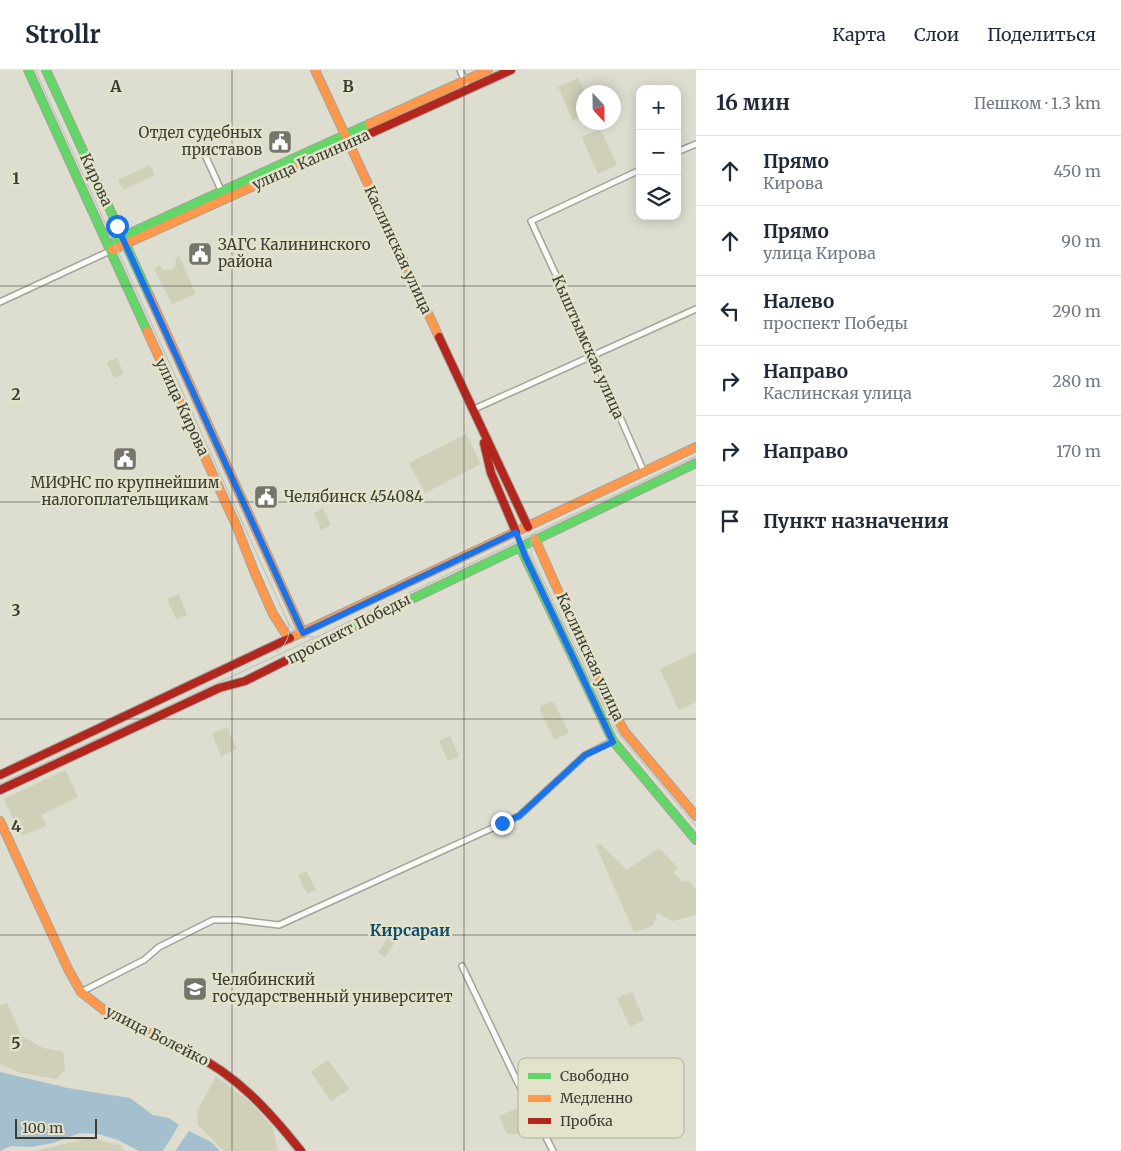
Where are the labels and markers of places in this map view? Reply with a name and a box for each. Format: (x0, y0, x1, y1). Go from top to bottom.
place label: Отдел судебных приставов (138, 123, 262, 159)
public building icon: Отдел судебных приставов (267, 129, 293, 155)
place label: ЗАГС Калининского района (218, 235, 371, 271)
public building icon: ЗАГС Калининского района (187, 241, 213, 267)
public building icon: МИФНС по крупнейшим налогоплательщикам (112, 446, 138, 472)
place label: МИФНС по крупнейшим налогоплательщикам (30, 473, 220, 509)
public building icon: Челябинск 454084 (253, 484, 279, 510)
place label: Челябинск 454084 (284, 487, 423, 506)
place label: Челябинский государственный университет (212, 970, 453, 1006)
school or university icon: Челябинский государственный университет (182, 976, 208, 1002)

